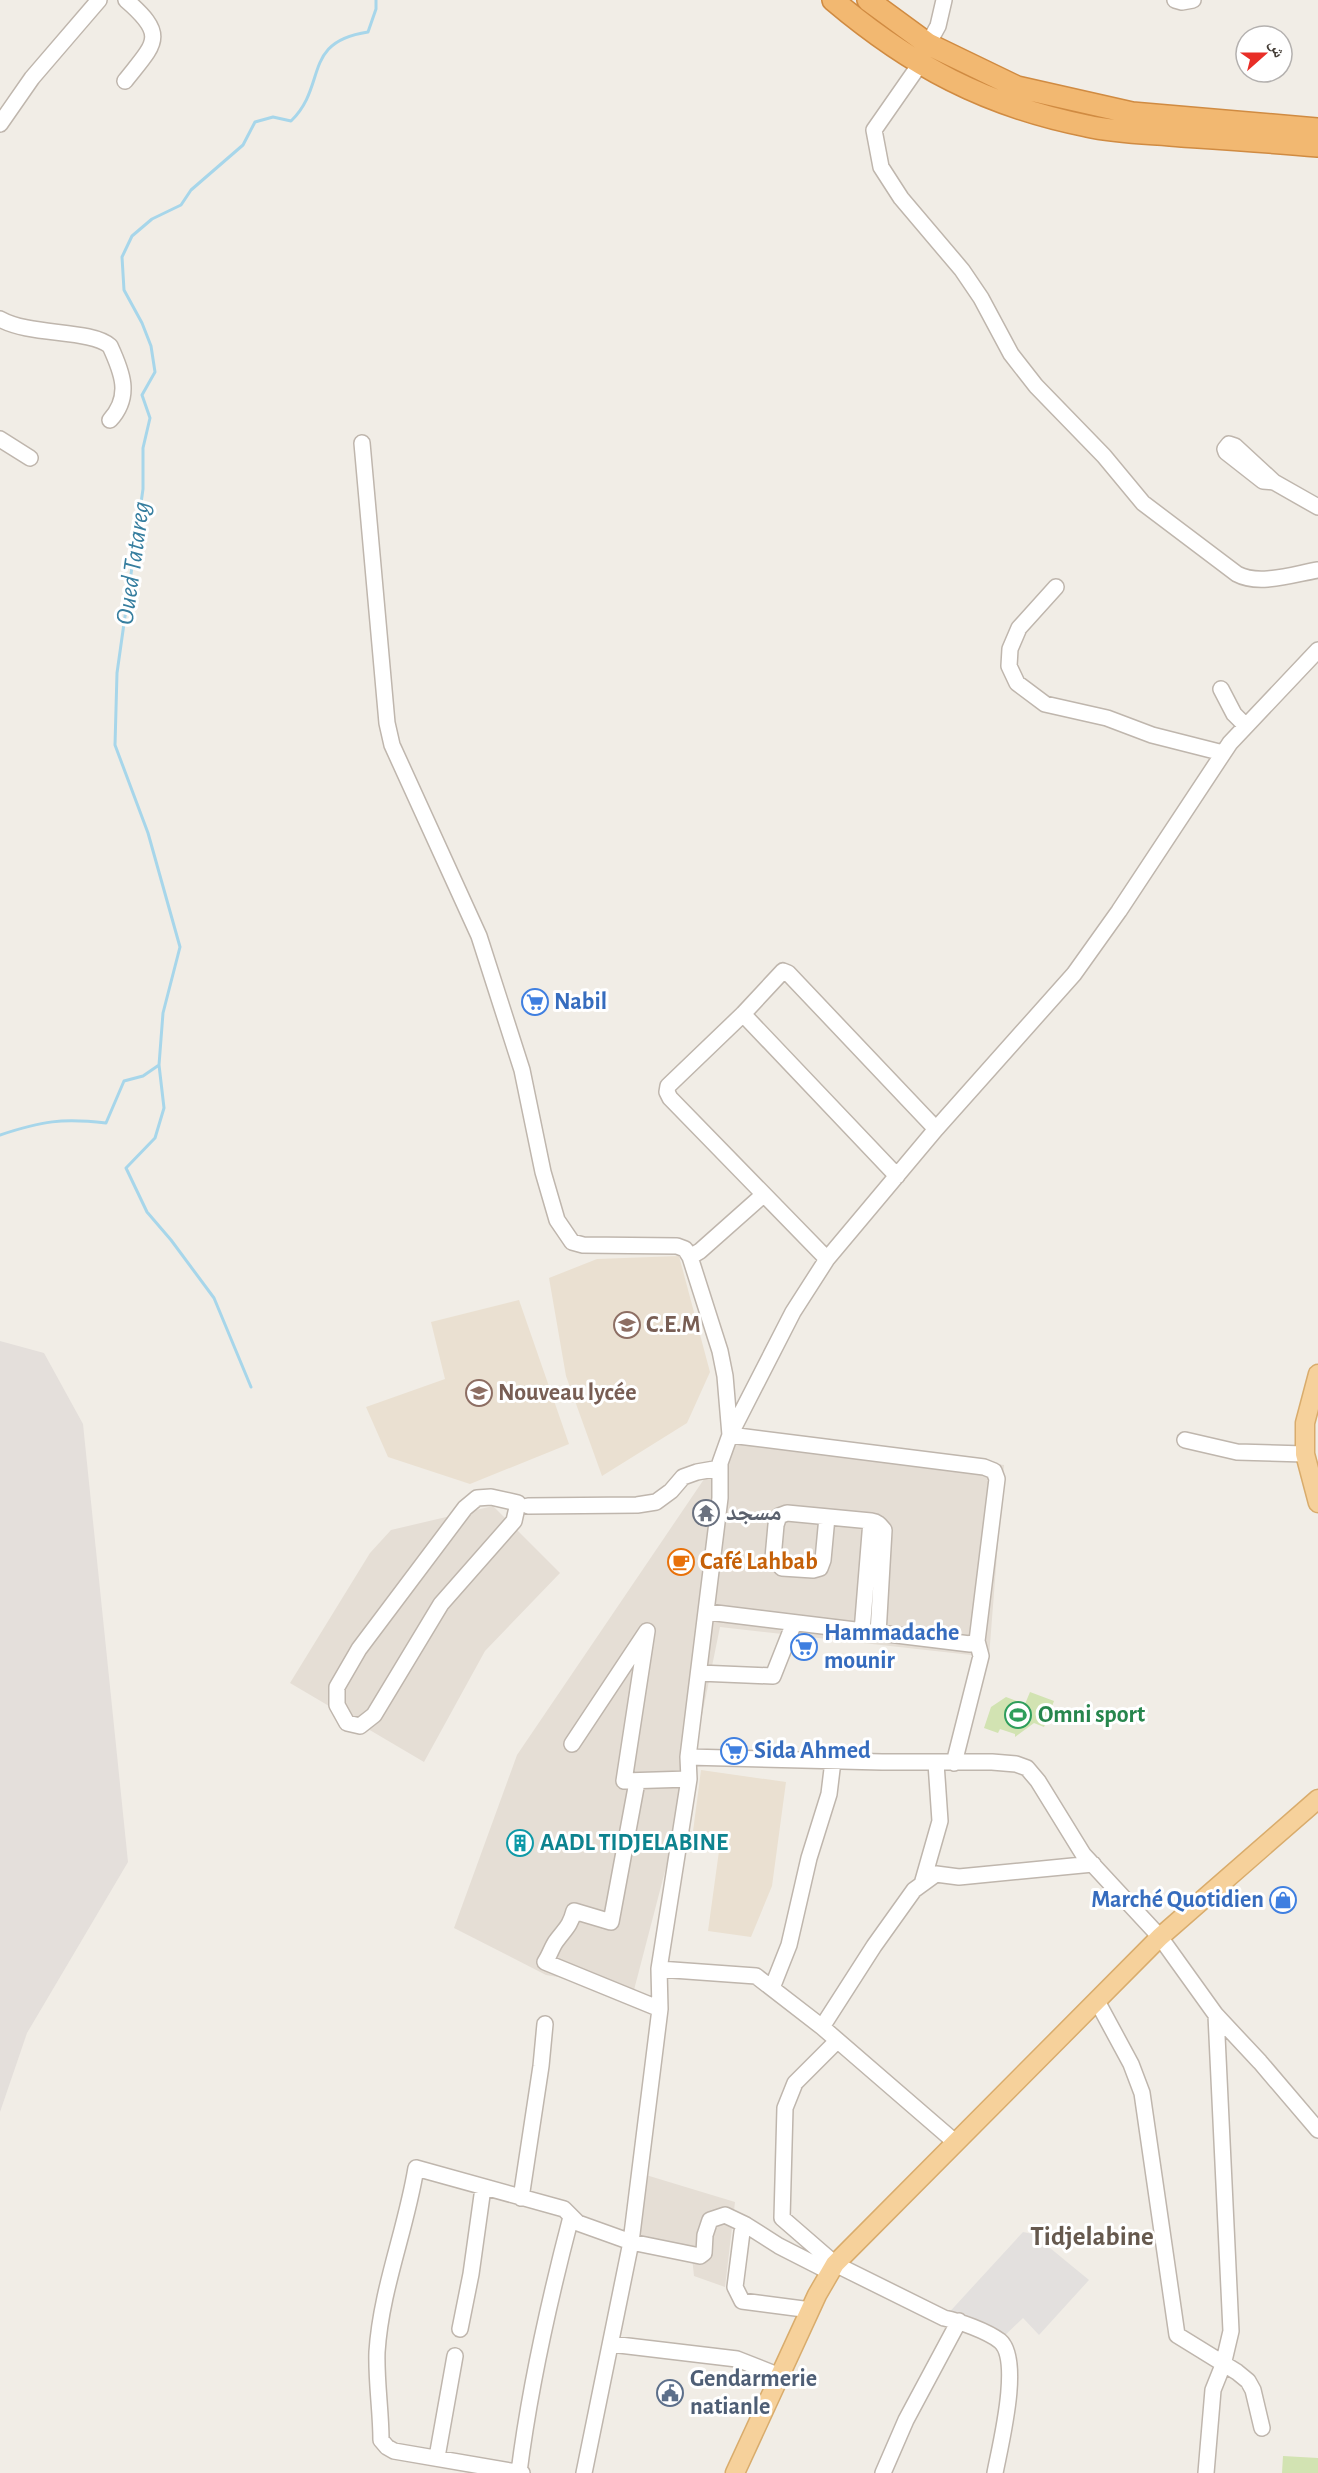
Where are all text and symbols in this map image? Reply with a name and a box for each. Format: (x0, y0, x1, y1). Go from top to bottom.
north arrow (1234, 24, 1294, 84)
text: ش (1266, 38, 1288, 60)
water label: Oued Tatareg (111, 500, 155, 626)
supermarket icon: Nabil (520, 987, 550, 1017)
place label: Nabil (554, 990, 607, 1014)
school or university icon: C.E.M (612, 1310, 642, 1340)
place label: C.E.M (646, 1313, 701, 1337)
school or university icon: Nouveau lycée (464, 1378, 494, 1408)
place label: Nouveau lycée (498, 1381, 636, 1405)
temple icon: مسجد (691, 1498, 721, 1528)
place label: مسجد (726, 1501, 782, 1525)
cafe icon: Café Lahbab (666, 1547, 696, 1577)
place label: Café Lahbab (700, 1550, 818, 1574)
place label: Hammadache mounir (824, 1621, 959, 1673)
supermarket icon: Hammadache mounir (789, 1632, 819, 1662)
sports icon: Omni sport (1003, 1700, 1033, 1730)
place label: Omni sport (1038, 1703, 1145, 1727)
supermarket icon: Sida Ahmed (719, 1736, 749, 1766)
place label: Sida Ahmed (754, 1739, 871, 1763)
building icon: AADL TIDJELABINE (505, 1828, 535, 1858)
place label: AADL TIDJELABINE (540, 1831, 728, 1855)
shop icon: Marché Quotidien (1268, 1885, 1298, 1915)
place label: Marché Quotidien (1091, 1888, 1264, 1912)
district label: Tidjelabine (1030, 2223, 1154, 2251)
place label: Gendarmerie natianle (690, 2367, 817, 2419)
public building icon: Gendarmerie natianle (655, 2378, 685, 2408)

